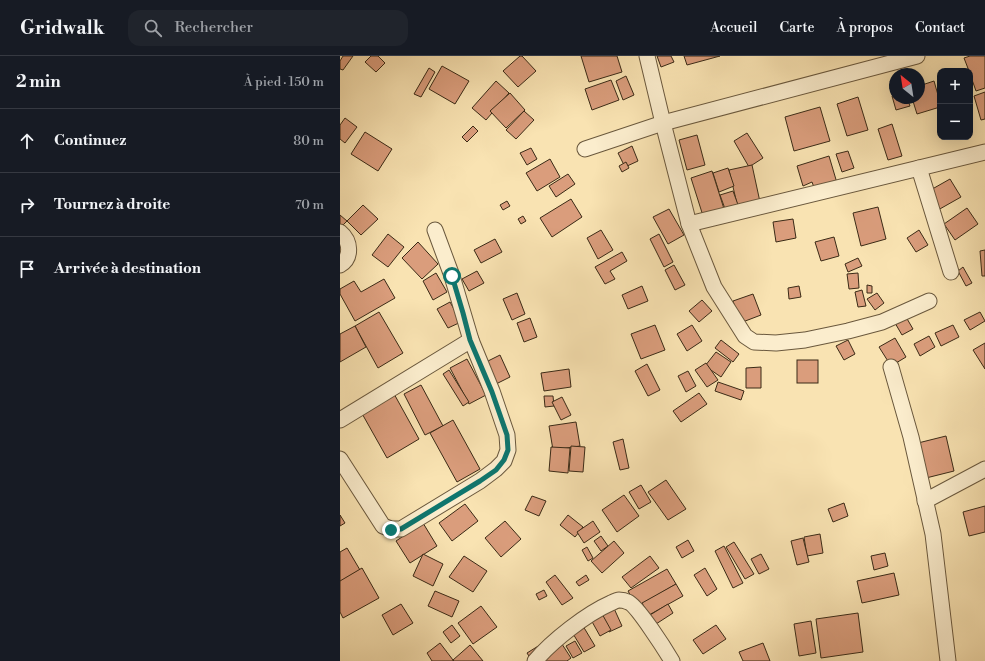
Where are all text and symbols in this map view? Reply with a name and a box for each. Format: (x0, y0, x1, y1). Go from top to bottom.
search box (128, 10, 408, 46)
text: Gridwalk (20, 16, 104, 40)
icon: search (142, 17, 164, 39)
text: Rechercher (174, 18, 253, 37)
text: Accueil (710, 19, 757, 37)
text: Carte (779, 19, 814, 37)
text: À propos (836, 19, 893, 37)
text: Contact (915, 19, 965, 37)
north arrow (889, 68, 925, 104)
map controls (937, 68, 973, 140)
button: + (937, 68, 973, 104)
text: 2 min (16, 71, 61, 93)
text: À pied · 150 m (244, 74, 324, 90)
button: − (937, 104, 973, 140)
icon: ahead (16, 130, 38, 152)
text: Continuez (54, 131, 126, 150)
text: 80 m (293, 133, 324, 149)
icon: right (16, 194, 38, 216)
text: Tournez à droite (54, 195, 170, 214)
text: 70 m (295, 197, 324, 213)
icon: arrive (16, 258, 38, 280)
text: Arrivée à destination (54, 259, 201, 278)
route start (443, 267, 461, 285)
route end (382, 521, 400, 539)

